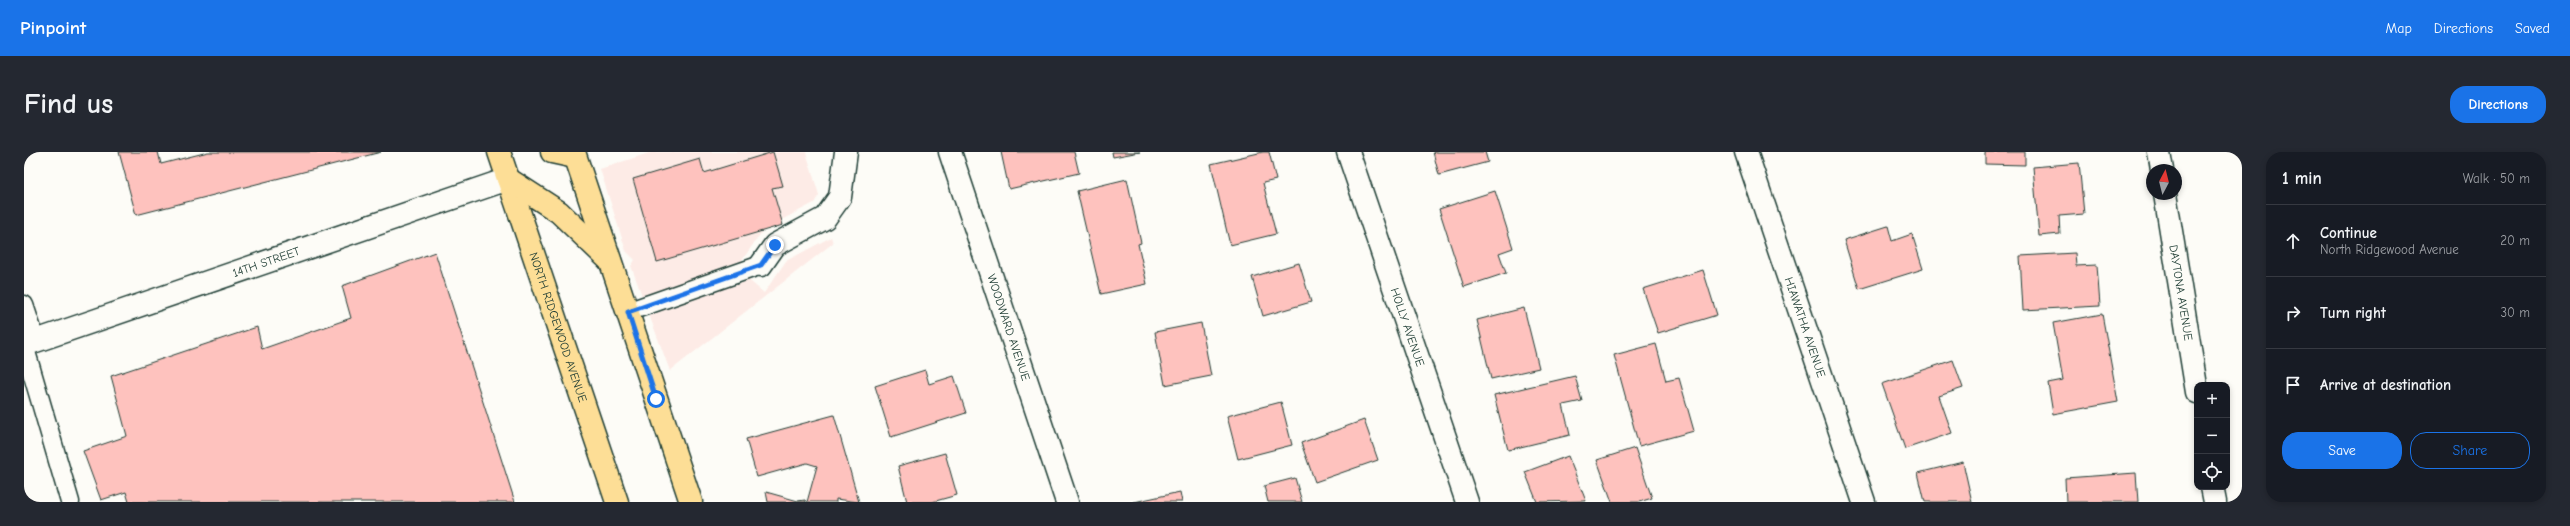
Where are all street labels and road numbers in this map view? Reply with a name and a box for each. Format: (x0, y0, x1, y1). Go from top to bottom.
street label: 14TH STREET (231, 244, 302, 280)
street label: DAYTONA AVENUE (2166, 244, 2196, 342)
street label: NORTH RIDGEWOOD AVENUE (526, 250, 590, 404)
street label: WOODWARD AVENUE (984, 272, 1033, 383)
street label: HIAWATHA AVENUE (1782, 275, 1829, 379)
street label: HOLLY AVENUE (1388, 286, 1427, 368)

